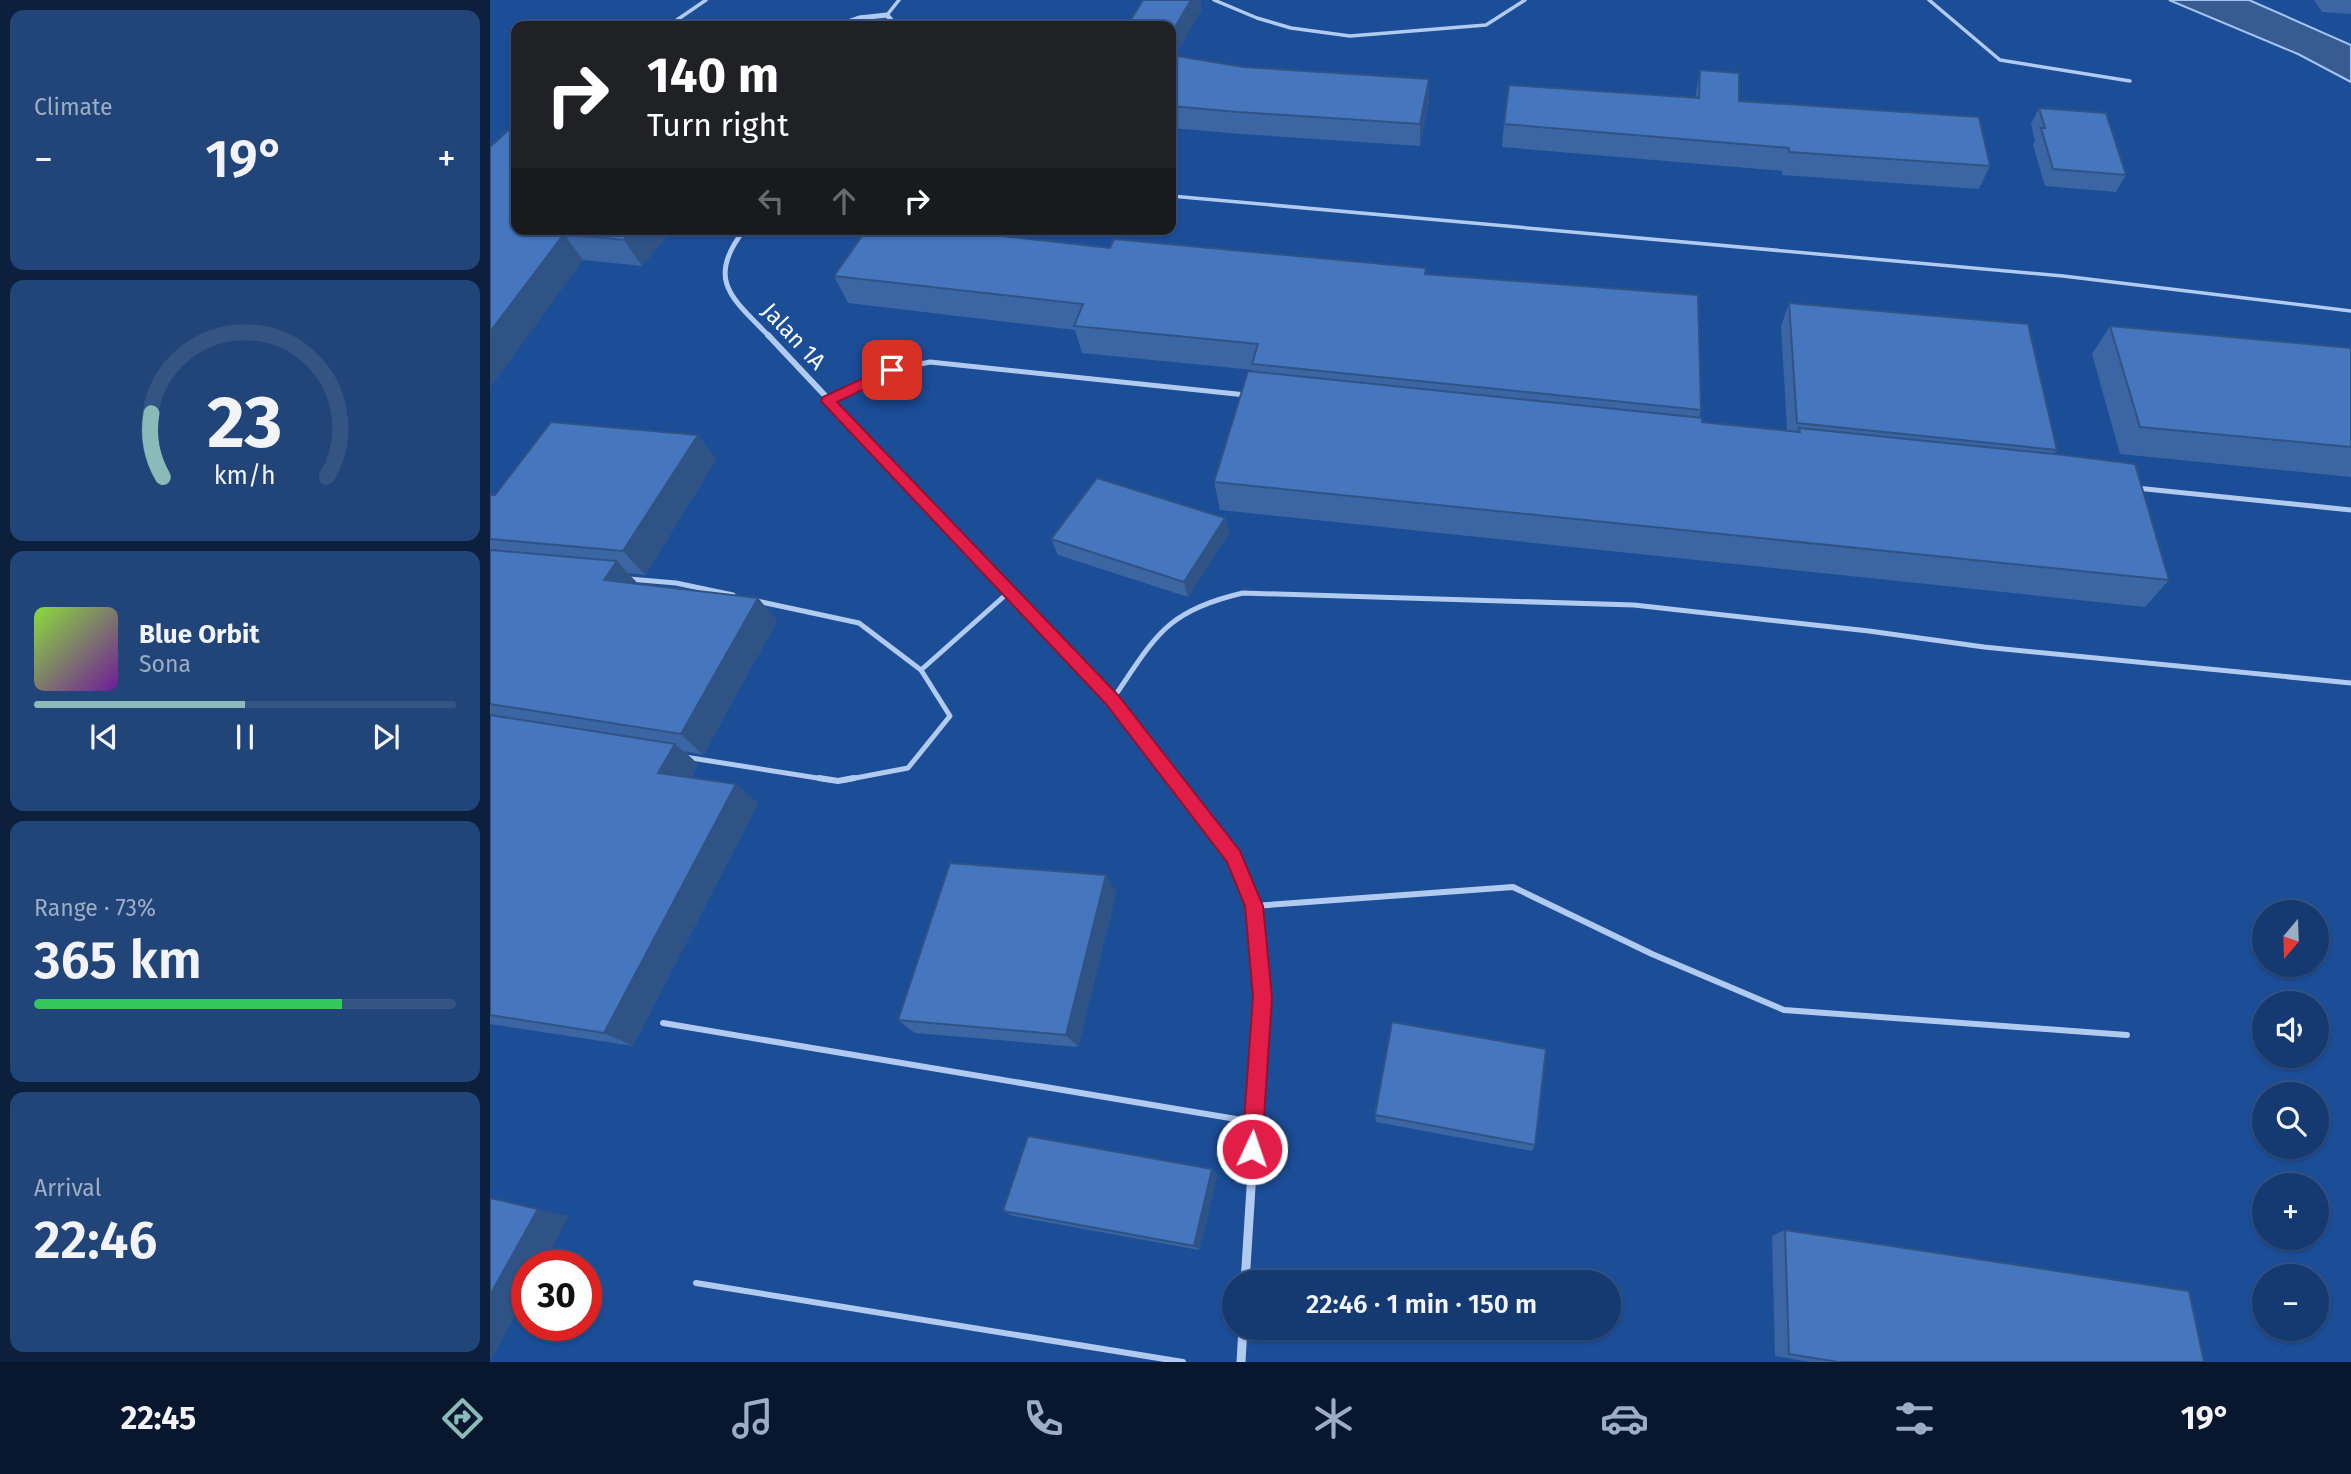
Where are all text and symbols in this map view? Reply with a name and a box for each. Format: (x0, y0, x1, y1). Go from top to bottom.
text: 140 m (647, 46, 779, 105)
icon: right (532, 49, 623, 140)
text: Climate (34, 93, 113, 121)
text: Turn right (647, 106, 789, 144)
text: 19° (205, 128, 285, 191)
text: − (34, 136, 53, 182)
text: + (437, 136, 456, 182)
icon: left (752, 182, 790, 220)
icon: ahead (825, 182, 863, 220)
icon: right (898, 182, 936, 220)
street label: Jalan 1A (756, 297, 832, 376)
pin (862, 340, 922, 400)
icon: arrive (873, 351, 911, 389)
text: 23 (207, 379, 283, 466)
text: km/h (214, 460, 276, 490)
text: Blue Orbit (139, 619, 259, 650)
text: Sona (139, 650, 191, 678)
icon: previous (85, 718, 123, 756)
icon: pause (226, 718, 264, 756)
icon: next (367, 718, 405, 756)
text: Range · 73% (34, 894, 156, 922)
north arrow (2252, 900, 2329, 976)
map controls (2252, 900, 2329, 1341)
text: 365 km (34, 929, 202, 992)
button: sound (2252, 991, 2329, 1068)
button: search (2252, 1082, 2329, 1159)
position arrow (1215, 1112, 1289, 1186)
button: + (2252, 1173, 2329, 1250)
text: Arrival (34, 1174, 101, 1202)
text: 22:46 (34, 1209, 157, 1272)
speed limit sign: 30 (511, 1250, 602, 1341)
button: − (2252, 1264, 2329, 1341)
text: 22:46 · 1 min · 150 m (1306, 1289, 1537, 1320)
icon: directions (438, 1394, 487, 1443)
icon: music (728, 1394, 777, 1443)
icon: phone (1019, 1394, 1068, 1443)
icon: climate (1309, 1394, 1358, 1443)
icon: car (1600, 1394, 1649, 1443)
icon: filters (1890, 1394, 1939, 1443)
text: 22:45 (121, 1399, 196, 1437)
text: 19° (2181, 1399, 2230, 1437)

